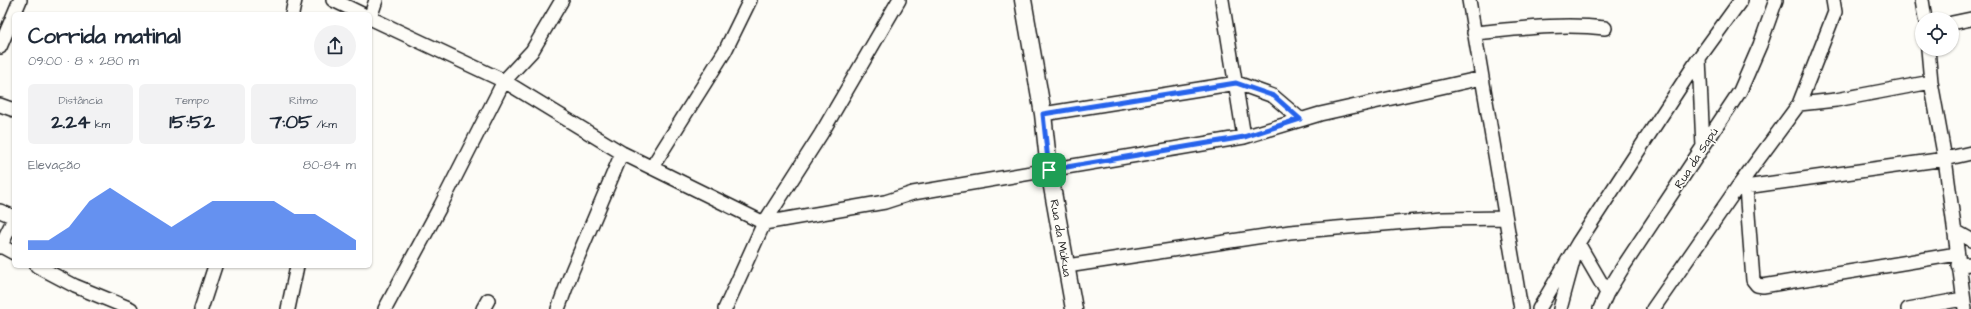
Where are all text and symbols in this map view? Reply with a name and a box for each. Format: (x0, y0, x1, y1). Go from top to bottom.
map controls (1915, 12, 1959, 56)
button: locate (1915, 12, 1959, 56)
text: Corrida matinal (28, 21, 181, 52)
button: share (314, 25, 356, 67)
text: 09:00 · 8 × 280 m (28, 52, 139, 70)
text: Distância (59, 93, 103, 108)
text: Tempo (175, 93, 209, 108)
text: Ritmo (289, 93, 318, 108)
text: 2.24 (51, 108, 90, 136)
text: 15:52 (169, 108, 215, 136)
text: 7:05 (270, 108, 312, 136)
text: km (90, 117, 110, 132)
text: /km (312, 117, 337, 132)
street label: Rua da Sapú (1670, 125, 1722, 192)
pin (1032, 153, 1066, 187)
text: Elevação (28, 156, 80, 174)
text: 80–84 m (303, 156, 356, 174)
icon: arrive (1038, 159, 1060, 181)
street label: Rua da Múkua (1045, 198, 1076, 278)

